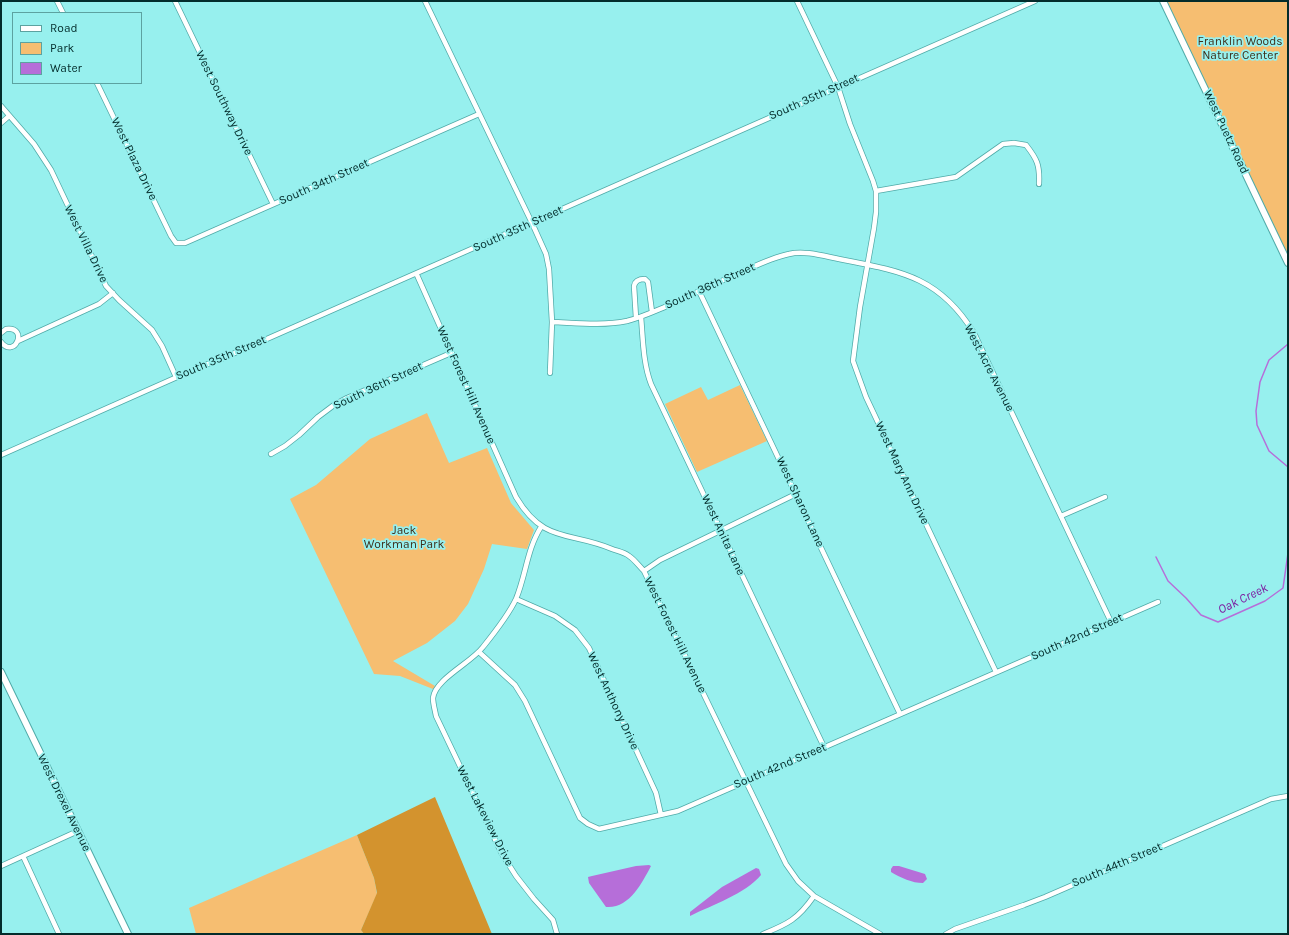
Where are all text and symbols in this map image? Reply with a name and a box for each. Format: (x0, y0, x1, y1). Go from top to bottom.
legend (12, 12, 142, 84)
text: Road (50, 21, 78, 35)
park label: Franklin Woods Nature Center (1197, 35, 1283, 63)
text: Park (50, 41, 74, 55)
street label: West Southway Drive (192, 48, 256, 158)
text: Water (50, 61, 82, 75)
street label: South 35th Street (767, 71, 861, 123)
street label: West Puetz Road (1200, 88, 1252, 176)
street label: West Plaza Drive (108, 115, 160, 203)
street label: South 34th Street (277, 156, 371, 208)
street label: West Villa Drive (61, 203, 111, 285)
street label: South 35th Street (471, 203, 565, 255)
street label: South 36th Street (663, 260, 757, 312)
street label: West Acre Avenue (961, 322, 1017, 414)
street label: West Forest Hill Avenue (433, 324, 499, 446)
street label: South 35th Street (174, 332, 268, 384)
street label: South 36th Street (331, 359, 425, 413)
street label: West Mary Ann Drive (872, 419, 932, 527)
street label: West Sharon Lane (773, 455, 827, 549)
street label: West Anita Lane (698, 492, 748, 578)
park label: Jack Workman Park (364, 524, 444, 552)
street label: West Forest Hill Avenue (641, 575, 709, 695)
water label: Oak Creek (1215, 580, 1271, 618)
street label: South 42nd Street (1029, 610, 1125, 664)
street label: West Anthony Drive (584, 650, 642, 752)
street label: South 42nd Street (731, 740, 829, 792)
street label: West Drexel Avenue (34, 752, 94, 854)
street label: West Lakeview Drive (453, 763, 517, 869)
street label: South 44th Street (1070, 839, 1164, 891)

